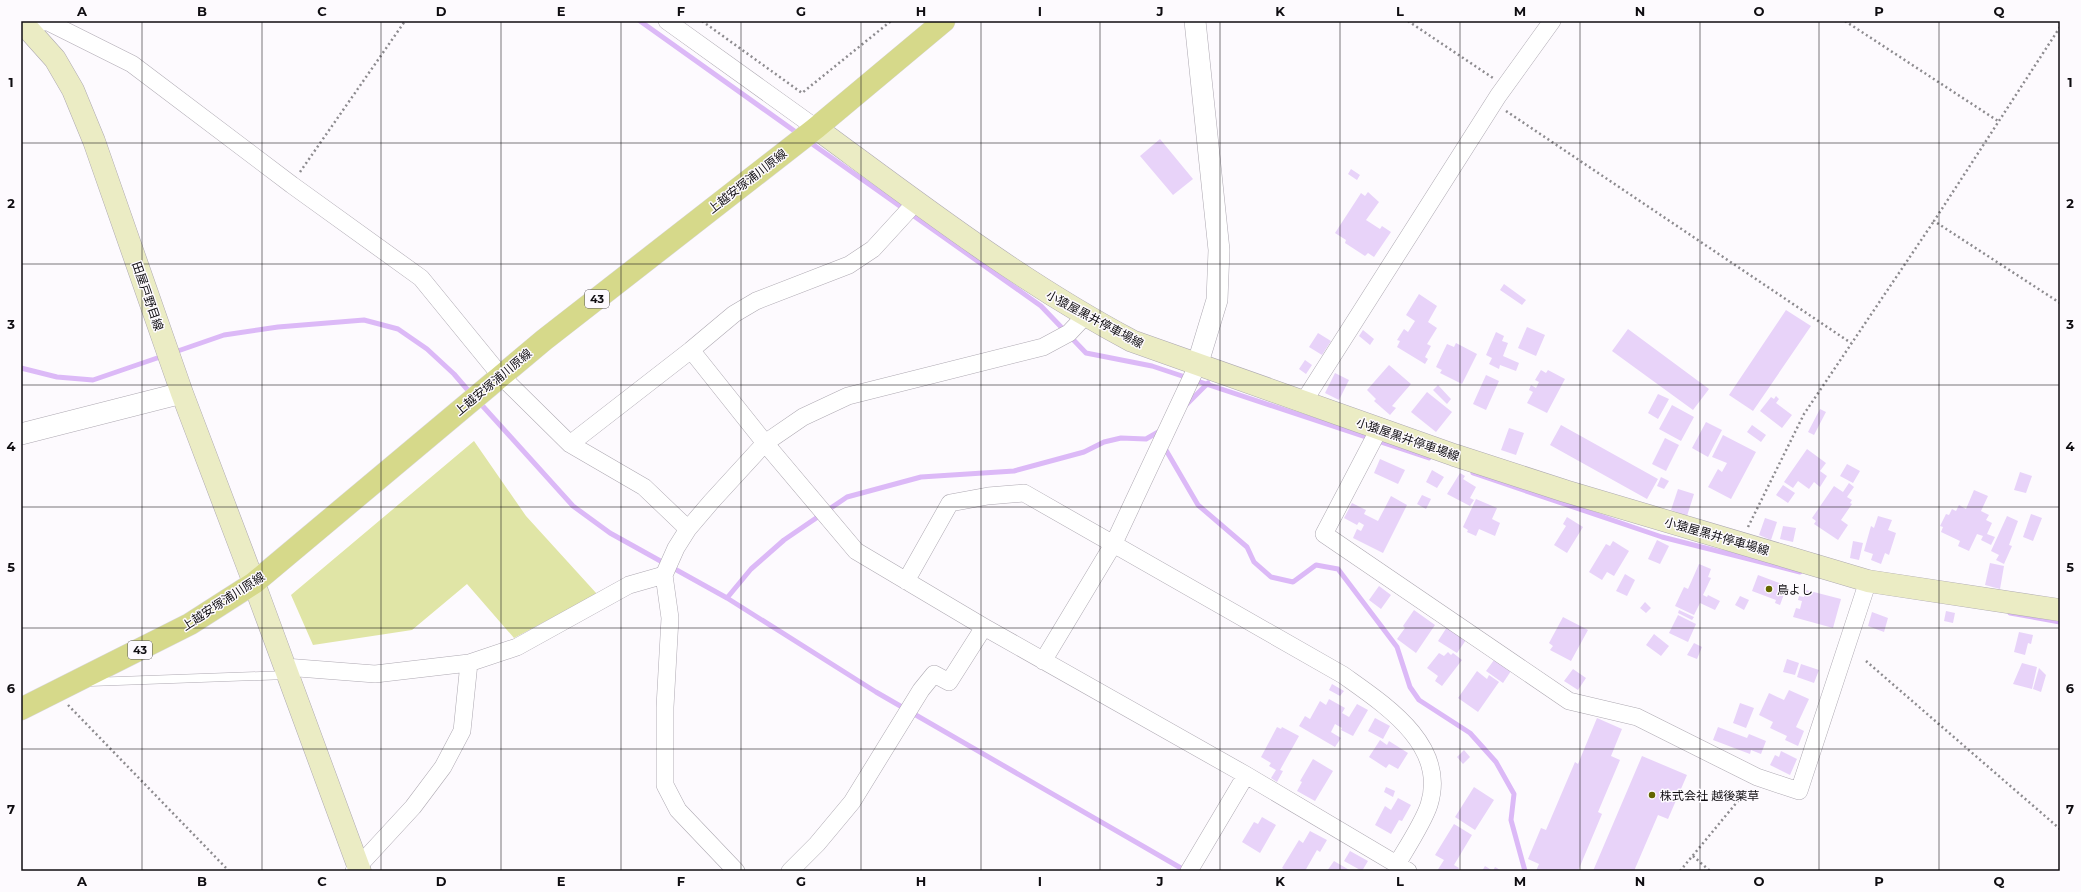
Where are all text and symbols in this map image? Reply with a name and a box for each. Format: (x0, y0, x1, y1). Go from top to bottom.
text: A (76, 3, 88, 19)
text: B (197, 3, 207, 19)
text: C (317, 3, 327, 19)
text: D (436, 3, 447, 19)
text: E (557, 3, 566, 19)
text: F (677, 3, 685, 19)
text: G (796, 3, 806, 19)
text: H (916, 3, 926, 19)
text: I (1038, 3, 1042, 19)
text: J (1155, 3, 1164, 19)
text: K (1275, 3, 1285, 19)
text: L (1396, 3, 1404, 19)
text: M (1514, 3, 1526, 19)
text: N (1635, 3, 1645, 19)
text: O (1754, 3, 1765, 19)
text: P (1874, 3, 1884, 19)
text: Q (1994, 3, 2005, 19)
text: 1 (8, 74, 14, 90)
text: 1 (2067, 74, 2073, 90)
street label: 上越安塚浦川原線 (705, 146, 789, 216)
text: 2 (7, 195, 15, 211)
text: 2 (2066, 195, 2074, 211)
street label: 田屋戸野目線 (129, 260, 167, 332)
street label: 小猿屋黒井停車場線 (1044, 287, 1146, 351)
road number: 43 (585, 290, 609, 308)
text: 3 (6, 316, 15, 332)
text: 3 (2065, 316, 2074, 332)
street label: 上越安塚浦川原線 (451, 345, 535, 419)
street label: 小猿屋黒井停車場線 (1354, 414, 1462, 464)
text: 4 (7, 438, 16, 454)
text: 4 (2066, 438, 2075, 454)
street label: 小猿屋黒井停車場線 (1663, 514, 1771, 558)
text: 5 (7, 559, 15, 575)
text: 5 (2066, 559, 2074, 575)
street label: 上越安塚浦川原線 (179, 569, 267, 633)
place label: 鳥よし (1777, 582, 1813, 597)
marker: 鳥よし (1764, 584, 1774, 594)
road number: 43 (128, 641, 152, 659)
text: 6 (7, 680, 16, 696)
text: 6 (2066, 680, 2075, 696)
place label: 株式会社 越後薬草 (1660, 788, 1759, 803)
marker: 株式会社 越後薬草 (1647, 790, 1657, 800)
text: 7 (7, 801, 15, 817)
text: 7 (2066, 801, 2074, 817)
text: A (76, 873, 88, 889)
text: B (197, 873, 207, 889)
text: C (317, 873, 327, 889)
text: D (436, 873, 447, 889)
text: E (557, 873, 566, 889)
text: F (677, 873, 685, 889)
text: G (796, 873, 806, 889)
text: H (916, 873, 926, 889)
text: I (1038, 873, 1042, 889)
text: J (1155, 873, 1164, 889)
text: K (1275, 873, 1285, 889)
text: L (1396, 873, 1404, 889)
text: M (1514, 873, 1526, 889)
text: N (1635, 873, 1645, 889)
text: O (1754, 873, 1765, 889)
text: P (1874, 873, 1884, 889)
text: Q (1994, 873, 2005, 889)

